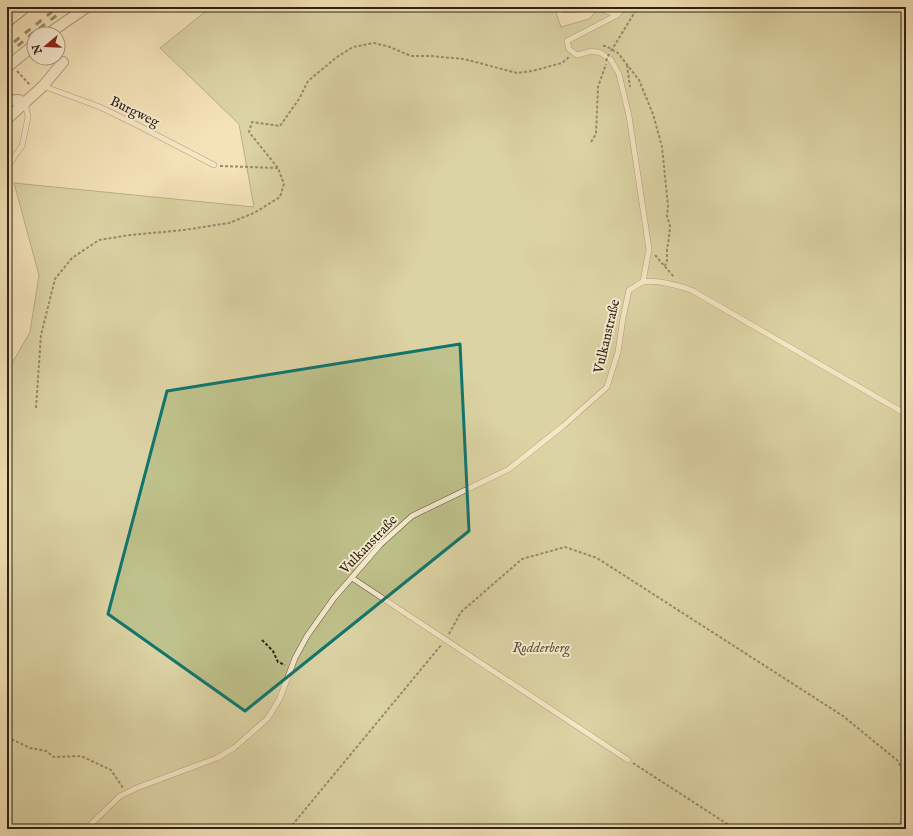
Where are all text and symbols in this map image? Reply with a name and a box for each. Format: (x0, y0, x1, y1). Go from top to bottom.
north arrow (26, 26, 66, 66)
text: N (29, 42, 46, 57)
street label: Burgweg (107, 92, 163, 132)
street label: Vulkanstraße (589, 297, 624, 376)
street label: Vulkanstraße (335, 511, 402, 579)
park label: Rodderberg (513, 639, 570, 658)

